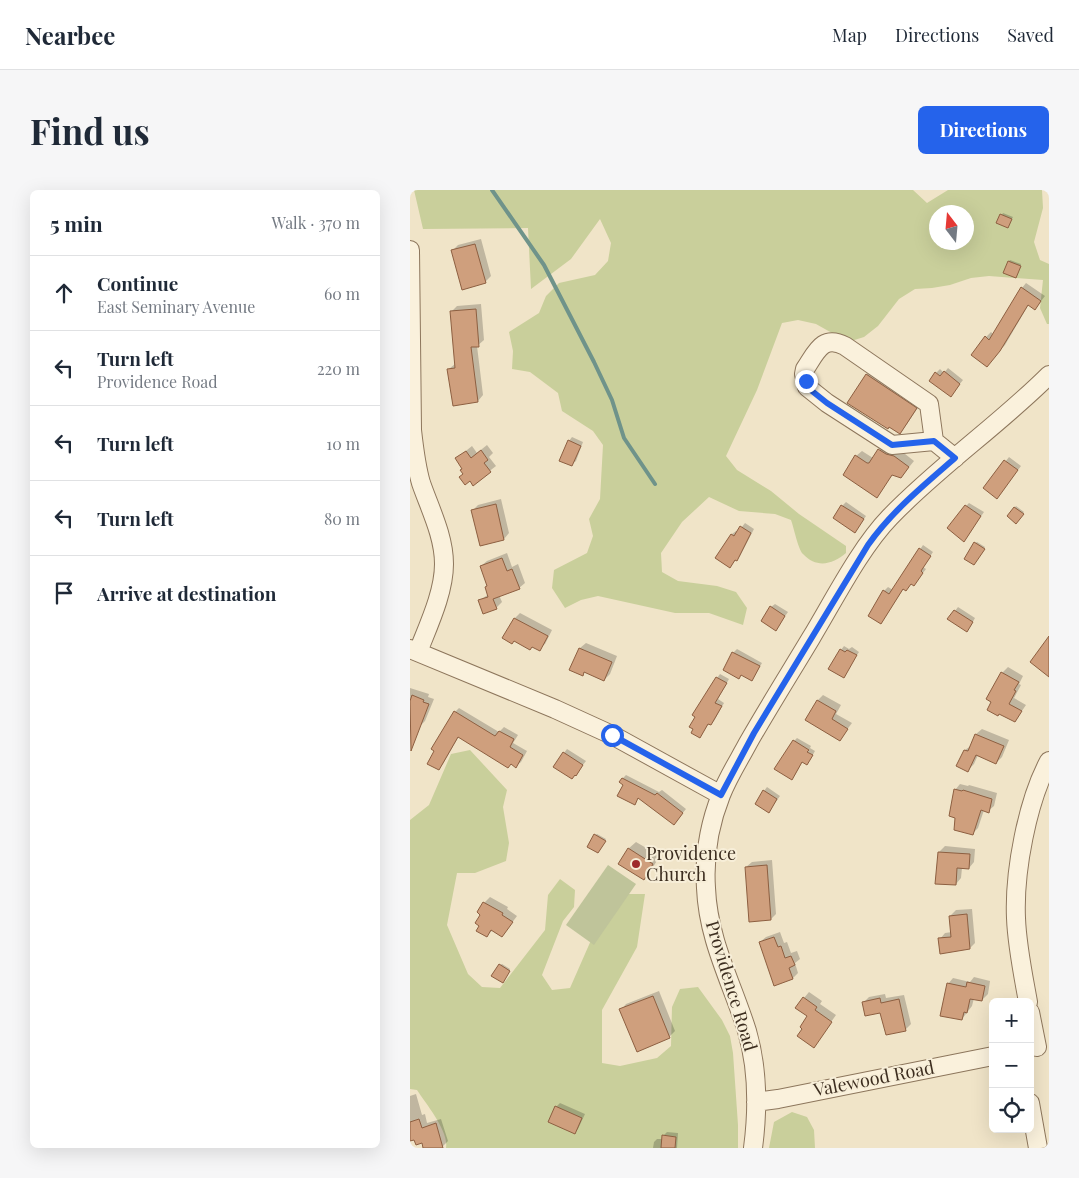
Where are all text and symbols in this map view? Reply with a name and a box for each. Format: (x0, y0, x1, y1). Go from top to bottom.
text: Nearbee (25, 19, 115, 51)
text: Map (832, 23, 867, 47)
text: Directions (895, 23, 979, 47)
text: Saved (1007, 23, 1054, 47)
button: Directions (918, 106, 1049, 154)
text: Find us (30, 107, 150, 154)
north arrow (929, 205, 974, 250)
text: 5 min (50, 209, 103, 237)
text: Walk · 370 m (271, 212, 360, 233)
text: Continue (97, 270, 178, 296)
icon: ahead (50, 279, 78, 307)
text: 60 m (324, 283, 360, 304)
text: East Seminary Avenue (97, 296, 255, 317)
text: Turn left (97, 345, 174, 371)
icon: left (50, 354, 78, 382)
text: 220 m (317, 358, 360, 379)
route end (795, 370, 818, 393)
text: Providence Road (97, 371, 218, 392)
icon: left (50, 429, 78, 457)
text: Turn left (97, 430, 174, 456)
text: 10 m (326, 433, 360, 454)
icon: left (50, 504, 78, 532)
text: Turn left (97, 505, 174, 531)
text: 80 m (324, 508, 360, 529)
icon: arrive (50, 579, 78, 607)
text: Arrive at destination (97, 580, 277, 606)
route start (601, 724, 624, 747)
place label: Providence Church (646, 841, 736, 886)
marker: Providence Church (630, 858, 642, 870)
street label: Providence Road (701, 917, 763, 1055)
map controls (989, 998, 1034, 1133)
button: + (989, 998, 1034, 1043)
button: − (989, 1043, 1034, 1088)
street label: Valewood Road (810, 1054, 937, 1102)
button: locate (989, 1088, 1034, 1133)

